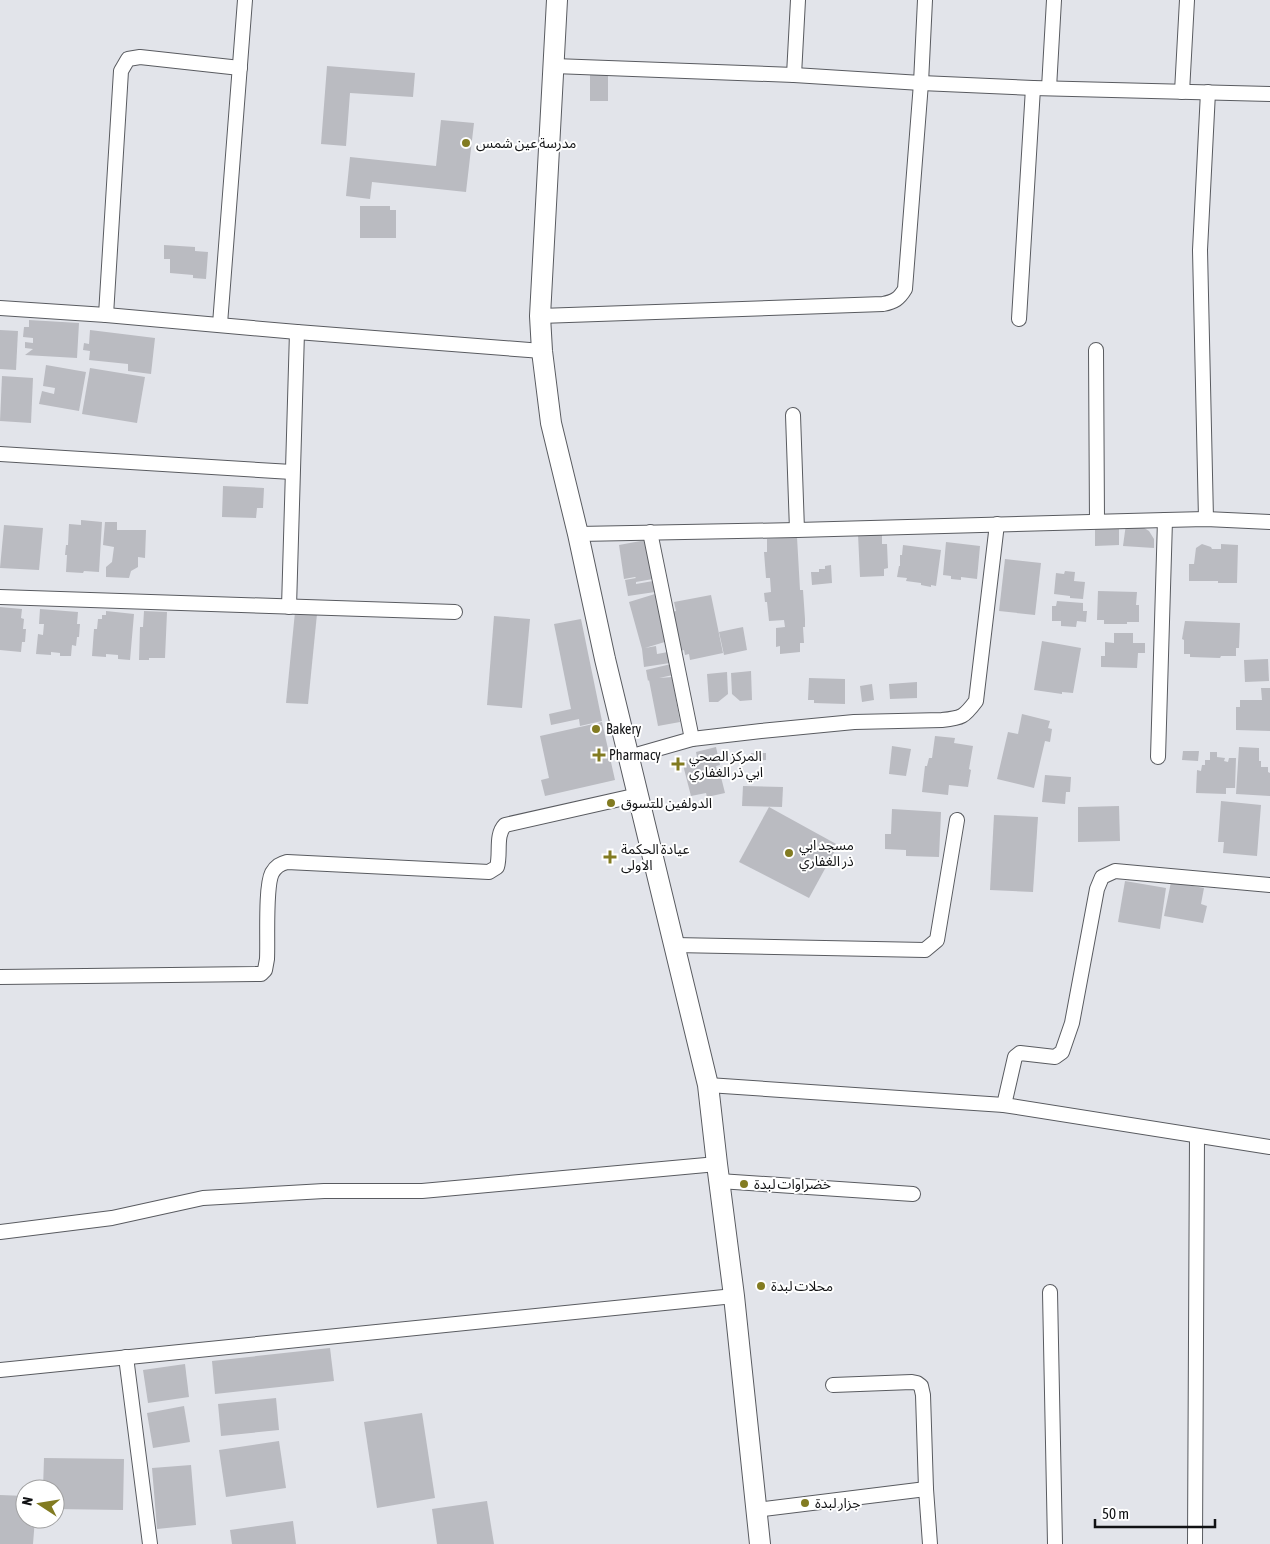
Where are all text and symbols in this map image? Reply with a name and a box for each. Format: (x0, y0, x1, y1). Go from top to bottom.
place label: مدرسة عين شمس (476, 135, 576, 152)
marker: مدرسة عين شمس (460, 137, 472, 149)
place label: Bakery (606, 721, 642, 737)
marker: Bakery (590, 723, 602, 735)
place label: Pharmacy (609, 747, 661, 763)
place label: المركز الصحي ابي ذر الغفاري (689, 748, 763, 783)
marker: Pharmacy (593, 749, 605, 761)
marker: المركز الصحي ابي ذر الغفاري (671, 757, 685, 771)
place label: الدولفين للتسوق (621, 795, 712, 812)
marker: الدولفين للتسوق (605, 797, 617, 809)
place label: مسجد ابي ذر الغفاري (799, 837, 854, 872)
place label: عيادة الحكمة الاولى (621, 841, 690, 874)
marker: مسجد ابي ذر الغفاري (783, 847, 795, 859)
marker: عيادة الحكمة الاولى (603, 850, 617, 864)
place label: خضراوات لبدة (754, 1176, 831, 1193)
marker: خضراوات لبدة (738, 1178, 750, 1190)
place label: محلات لبدة (771, 1278, 833, 1294)
marker: محلات لبدة (755, 1280, 767, 1292)
north arrow (15, 1479, 65, 1529)
place label: جزار لبدة (815, 1495, 860, 1512)
text: N (19, 1496, 36, 1507)
scale bar (1095, 1496, 1215, 1528)
marker: جزار لبدة (799, 1497, 811, 1509)
text: 50 m (1102, 1505, 1129, 1522)

